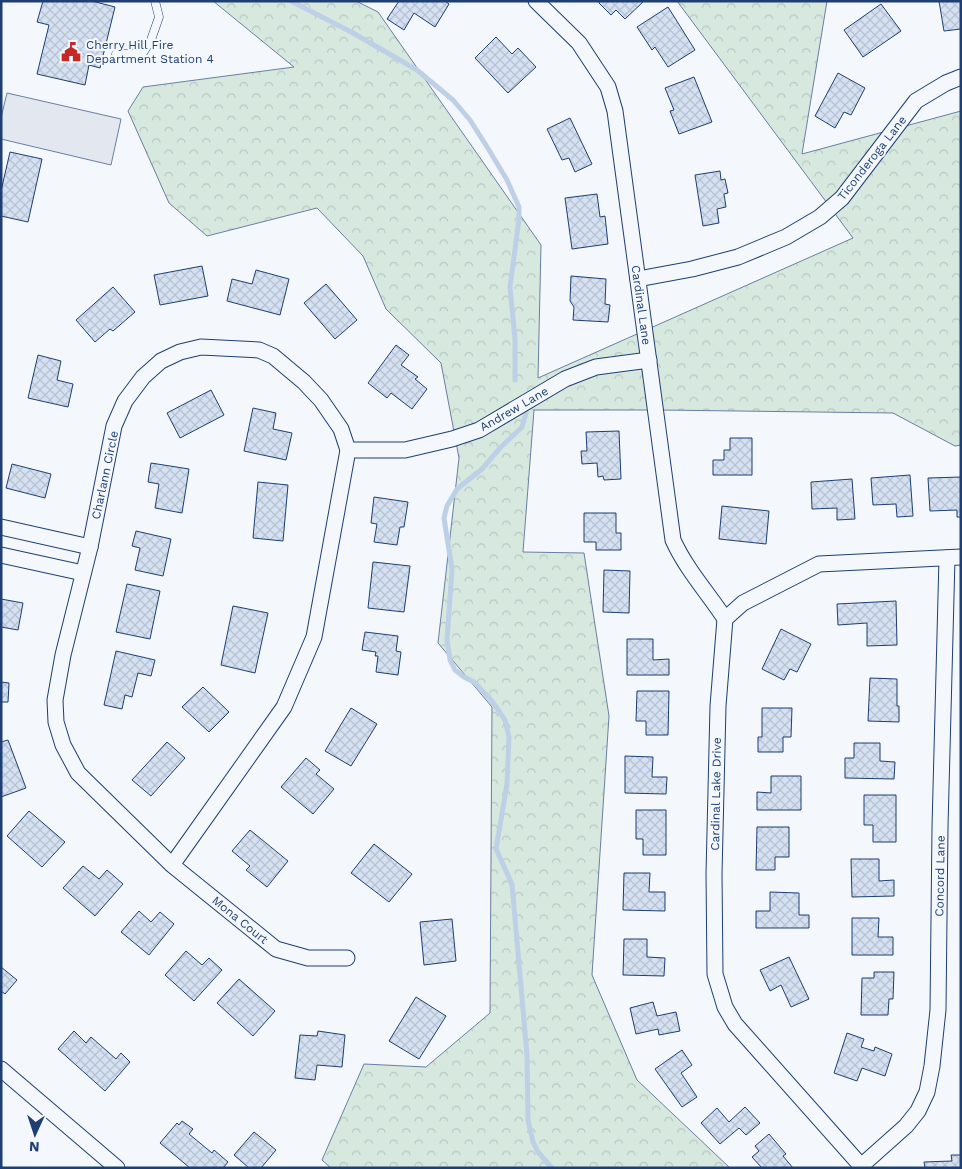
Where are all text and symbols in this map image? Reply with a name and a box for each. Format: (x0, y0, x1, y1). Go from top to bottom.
place label: Cherry Hill Fire Department Station 4 (86, 38, 214, 66)
public building icon: Cherry Hill Fire Department Station 4 (60, 41, 82, 63)
street label: Ticonderoga Lane (835, 113, 909, 203)
street label: Cardinal Lane (628, 264, 654, 346)
street label: Andrew Lane (477, 384, 551, 434)
street label: Charlann Circle (89, 429, 121, 521)
street label: Cardinal Lake Drive (708, 737, 724, 851)
street label: Concord Lane (932, 835, 948, 917)
street label: Mona Court (209, 893, 271, 947)
north arrow (10, 1109, 60, 1159)
text: N (29, 1139, 40, 1155)

